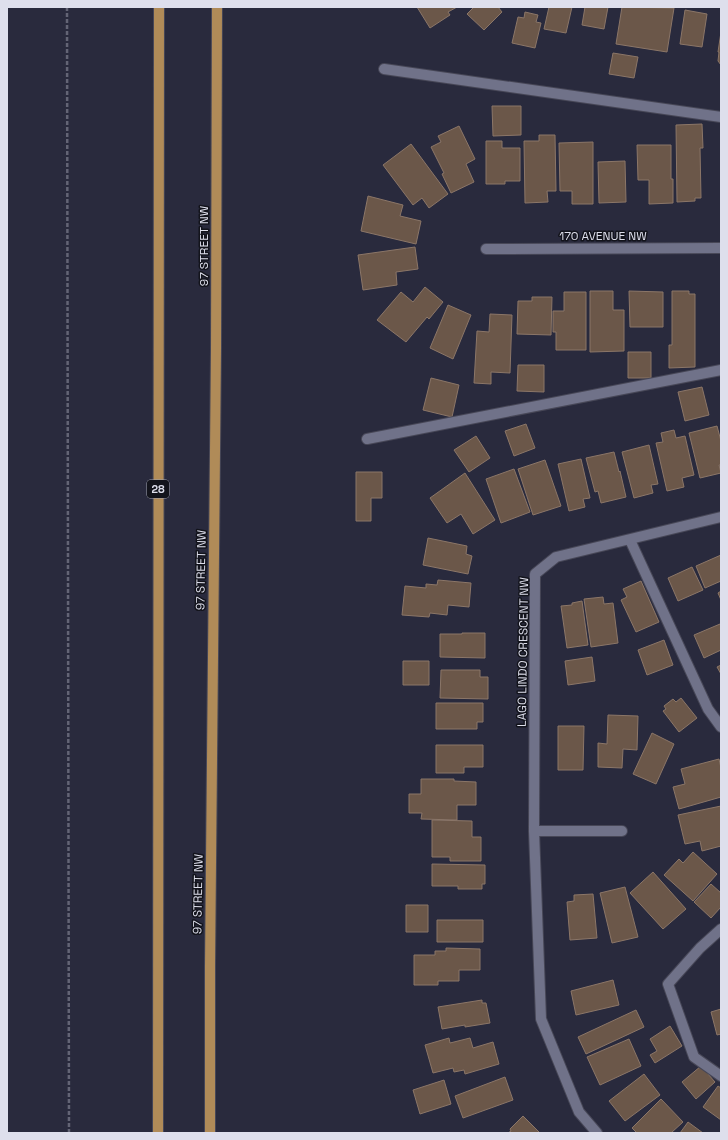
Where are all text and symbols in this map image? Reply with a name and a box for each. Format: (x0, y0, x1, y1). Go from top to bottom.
street label: 97 STREET NW (196, 205, 212, 286)
street label: 170 AVENUE NW (559, 228, 647, 244)
road number: 28 (147, 480, 169, 498)
street label: 97 STREET NW (192, 529, 210, 610)
street label: LAGO LINDO CRESCENT NW (514, 577, 532, 727)
street label: 97 STREET NW (189, 853, 207, 934)

